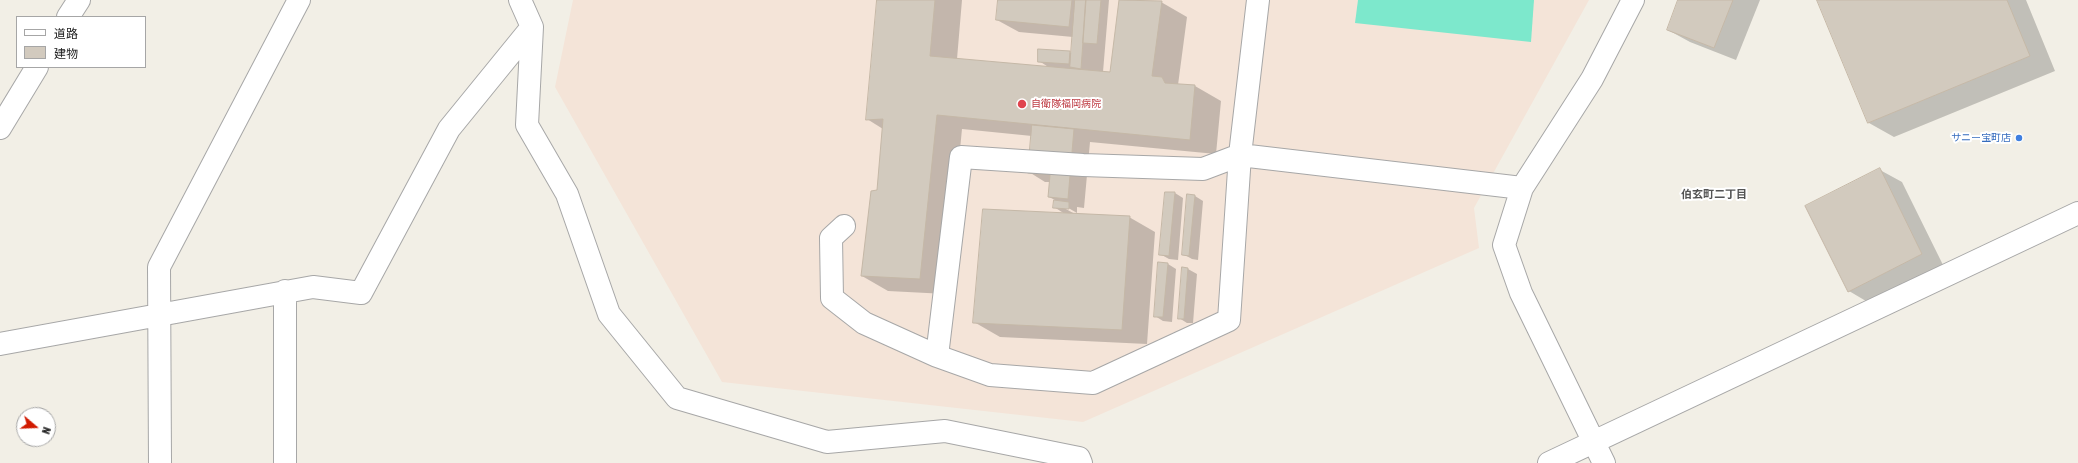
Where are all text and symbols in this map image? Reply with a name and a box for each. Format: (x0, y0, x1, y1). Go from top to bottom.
legend (16, 16, 146, 68)
text: 道路 (54, 27, 78, 41)
text: 建物 (54, 47, 78, 61)
marker: 自衛隊福岡病院 (1016, 98, 1028, 110)
place label: 自衛隊福岡病院 (1031, 98, 1101, 110)
place label: サニー宝町店 (1951, 132, 2011, 144)
marker: サニー宝町店 (2014, 133, 2024, 143)
district label: 伯玄町二丁目 (1681, 188, 1747, 202)
north arrow (16, 407, 56, 447)
text: N (40, 426, 53, 436)

